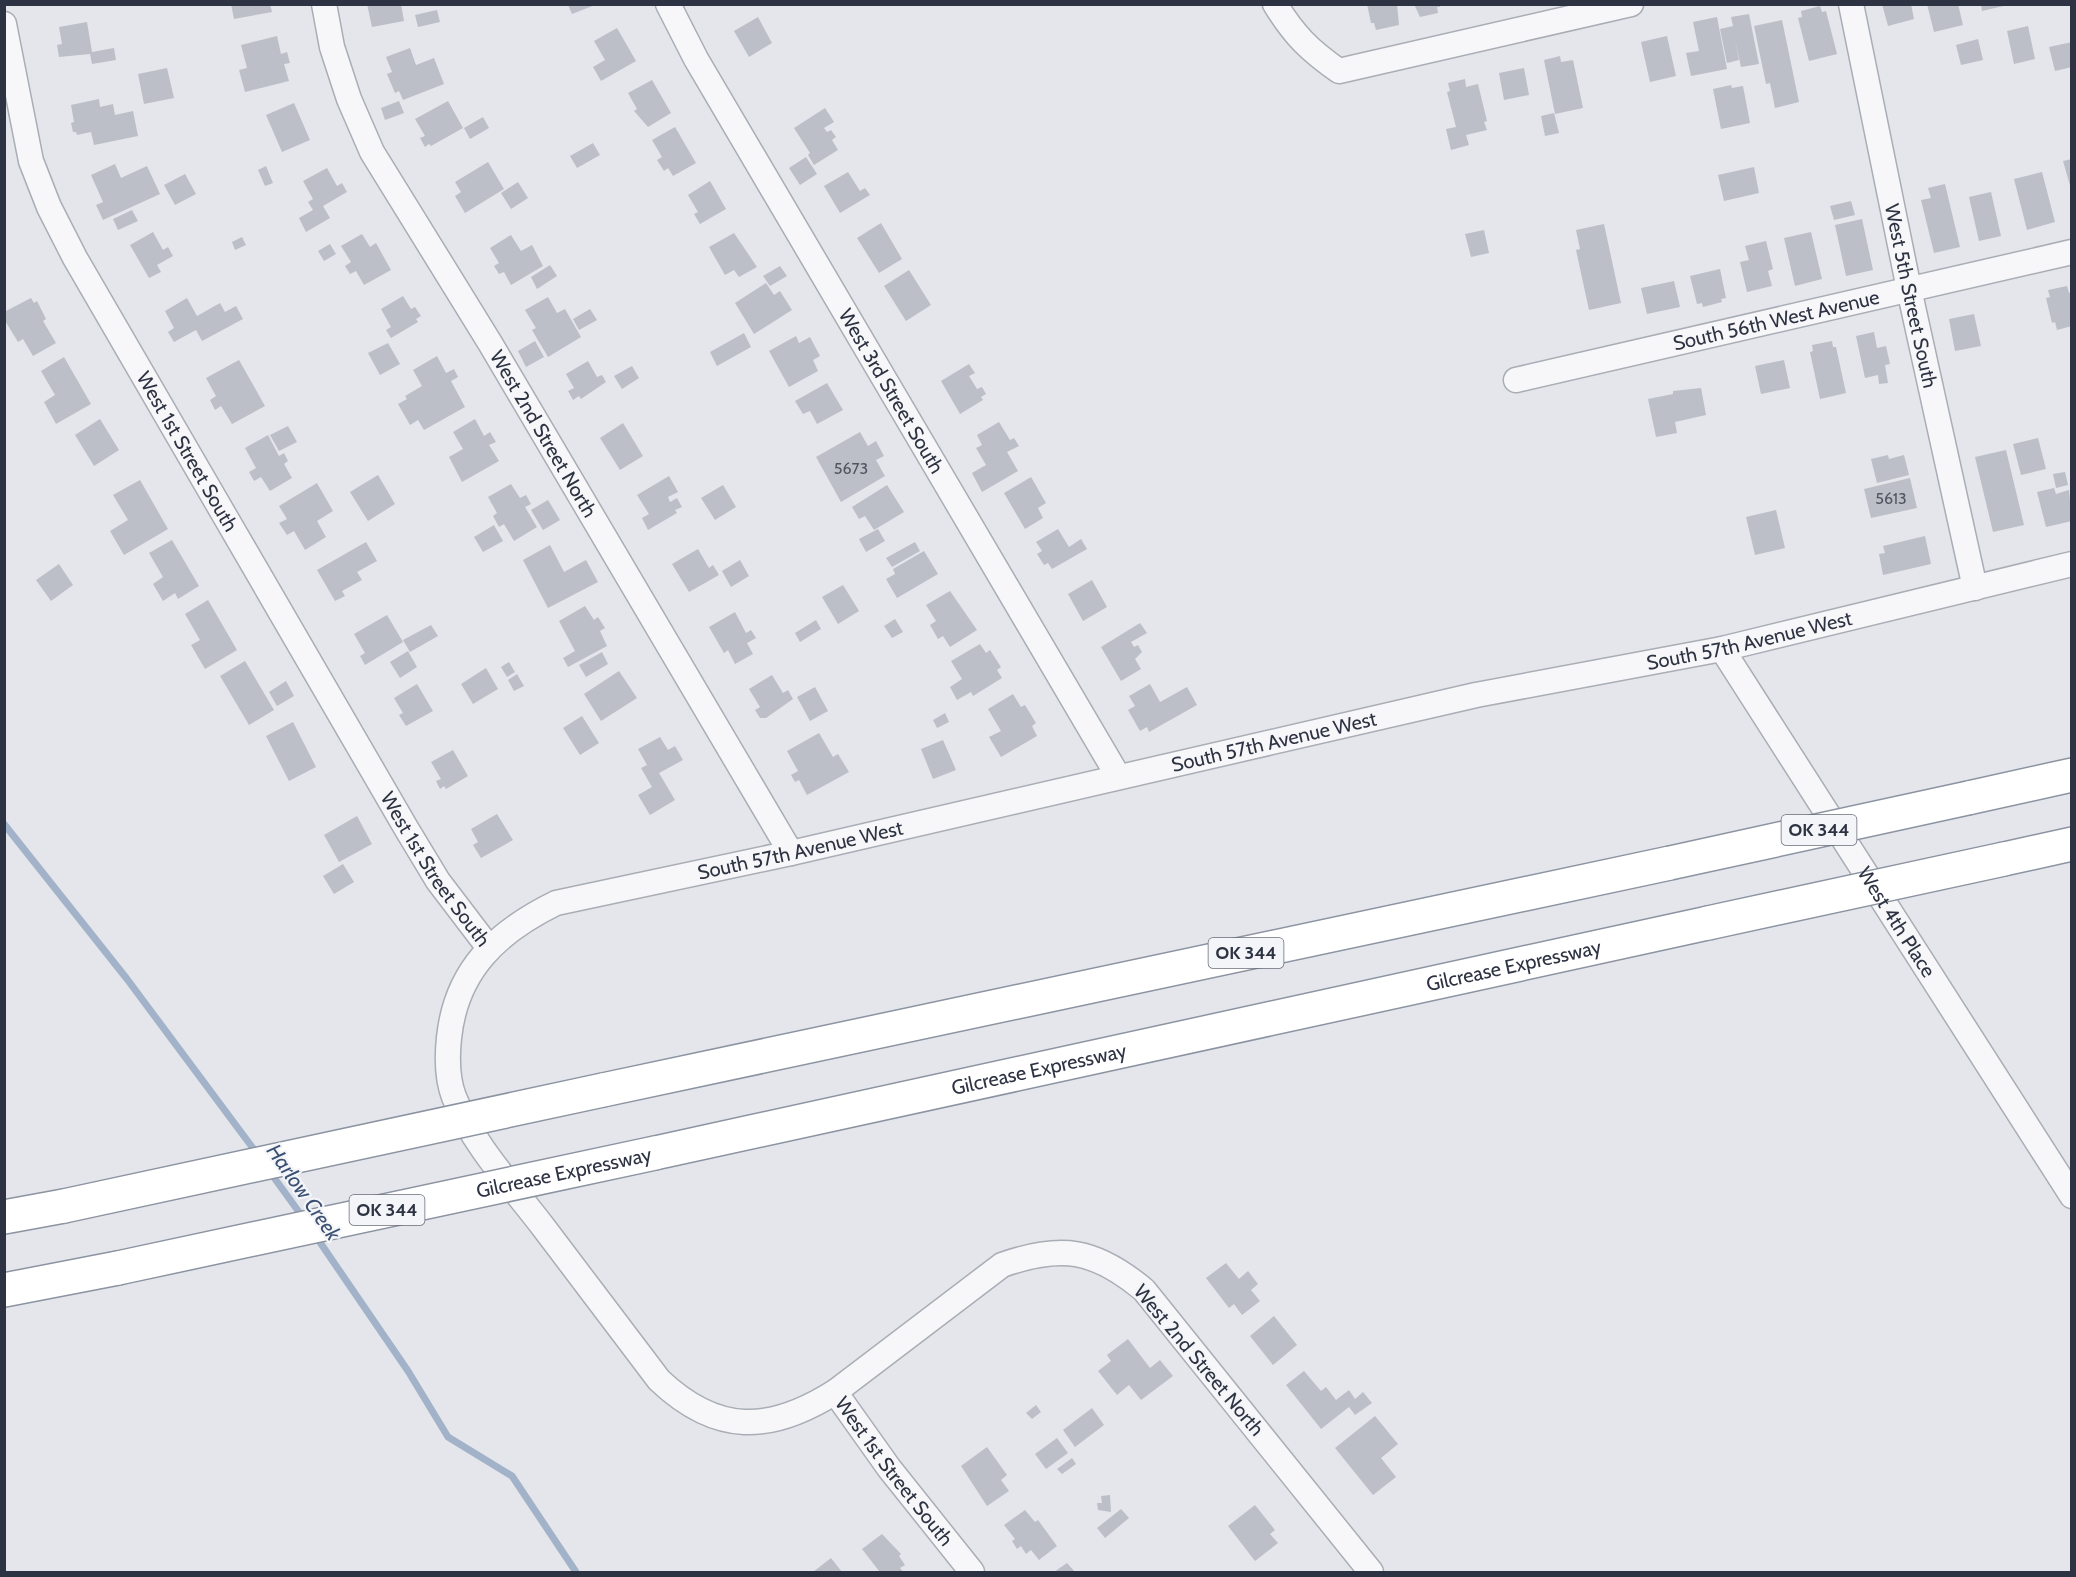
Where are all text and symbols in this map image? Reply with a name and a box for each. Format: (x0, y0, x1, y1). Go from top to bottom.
street label: West 5th Street South (1880, 202, 1942, 390)
street label: South 56th West Avenue (1671, 285, 1882, 355)
street label: West 3rd Street South (834, 304, 949, 478)
street label: West 2nd Street North (485, 346, 602, 522)
street label: West 1st Street South (132, 367, 243, 536)
house number: 5673 (834, 459, 868, 478)
house number: 5613 (1875, 489, 1907, 508)
street label: South 57th Avenue West (1645, 606, 1854, 675)
street label: South 57th Avenue West (1169, 706, 1379, 777)
street label: West 1st Street South (376, 788, 495, 951)
road number: OK 344 (1782, 815, 1856, 845)
street label: South 57th Avenue West (695, 816, 905, 885)
street label: West 4th Place (1852, 862, 1941, 982)
street label: Gilcrease Expressway (1424, 935, 1604, 996)
road number: OK 344 (1208, 938, 1284, 968)
street label: Gilcrease Expressway (949, 1038, 1129, 1100)
water label: Harlow Creek (262, 1139, 347, 1246)
street label: Gilcrease Expressway (474, 1142, 654, 1203)
road number: OK 344 (350, 1195, 424, 1225)
street label: West 2nd Street North (1129, 1280, 1269, 1440)
street label: West 1st Street South (830, 1392, 958, 1551)

